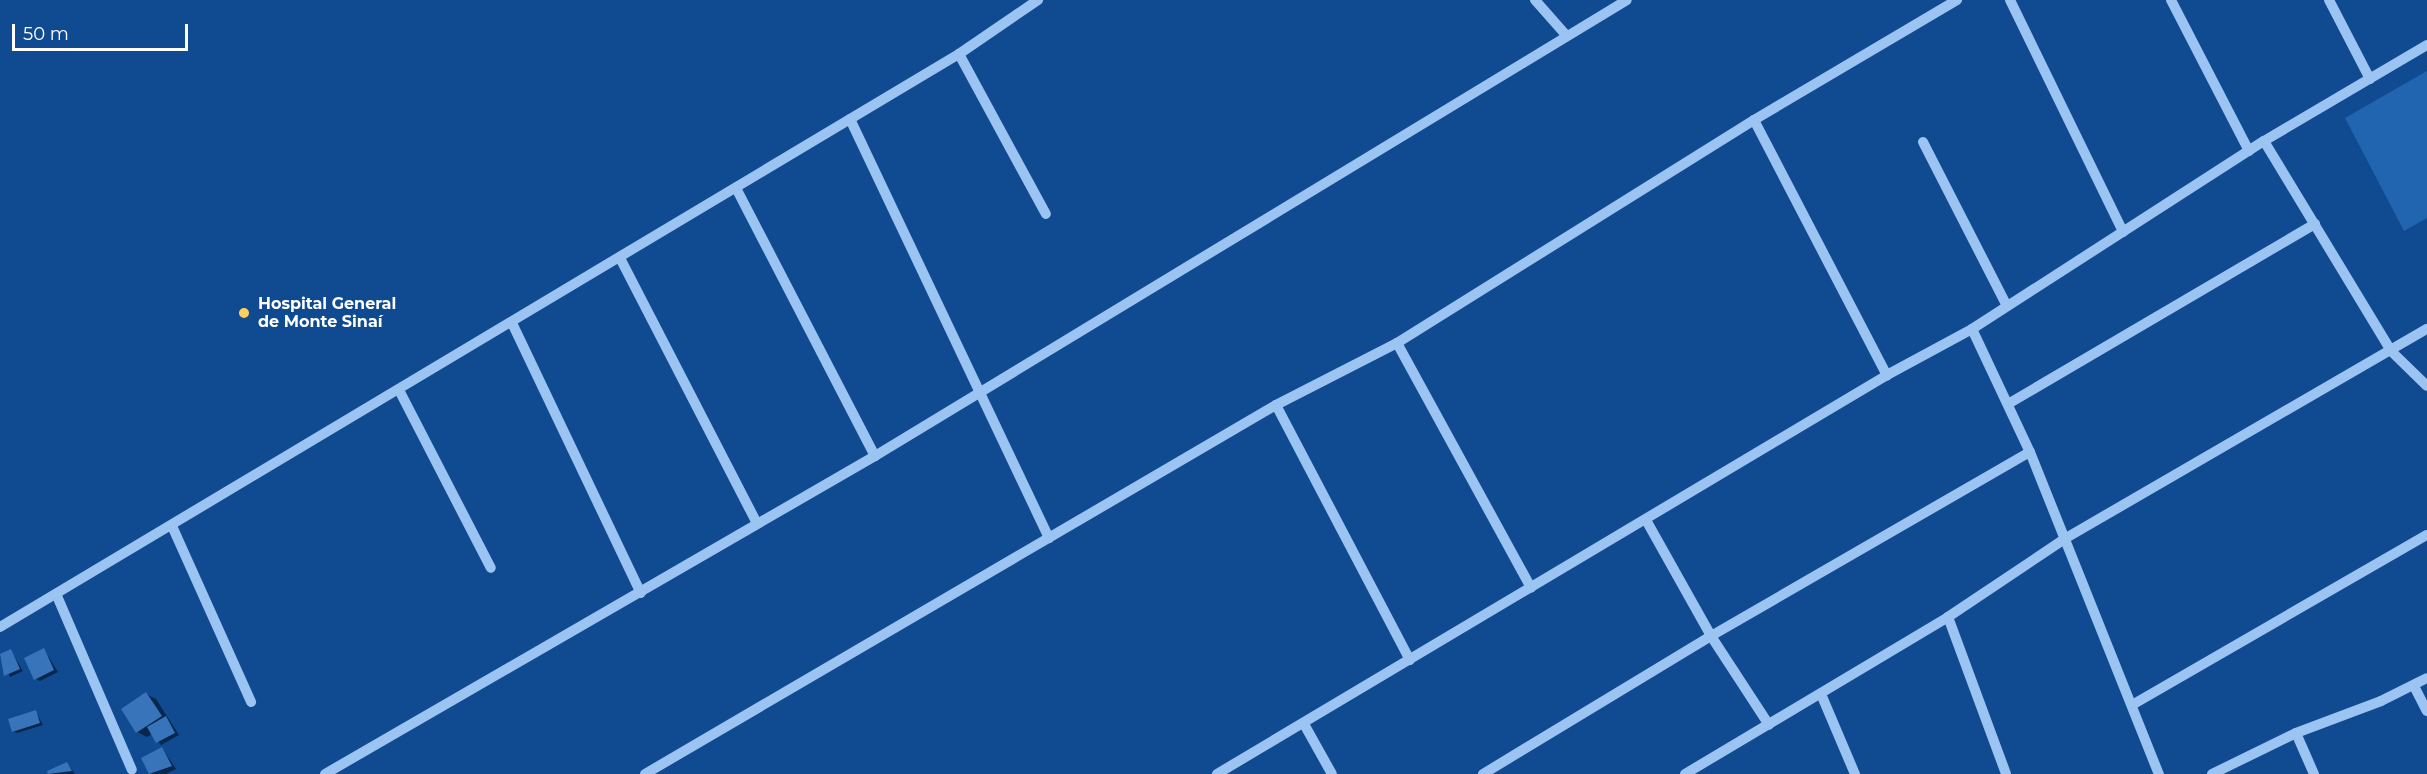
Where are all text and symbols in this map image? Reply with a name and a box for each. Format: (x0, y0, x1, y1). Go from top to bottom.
scale bar (15, 12, 190, 50)
text: 50 m (23, 23, 69, 45)
place label: Hospital General de Monte Sinaí (258, 294, 396, 332)
marker: Hospital General de Monte Sinaí (235, 304, 253, 322)

